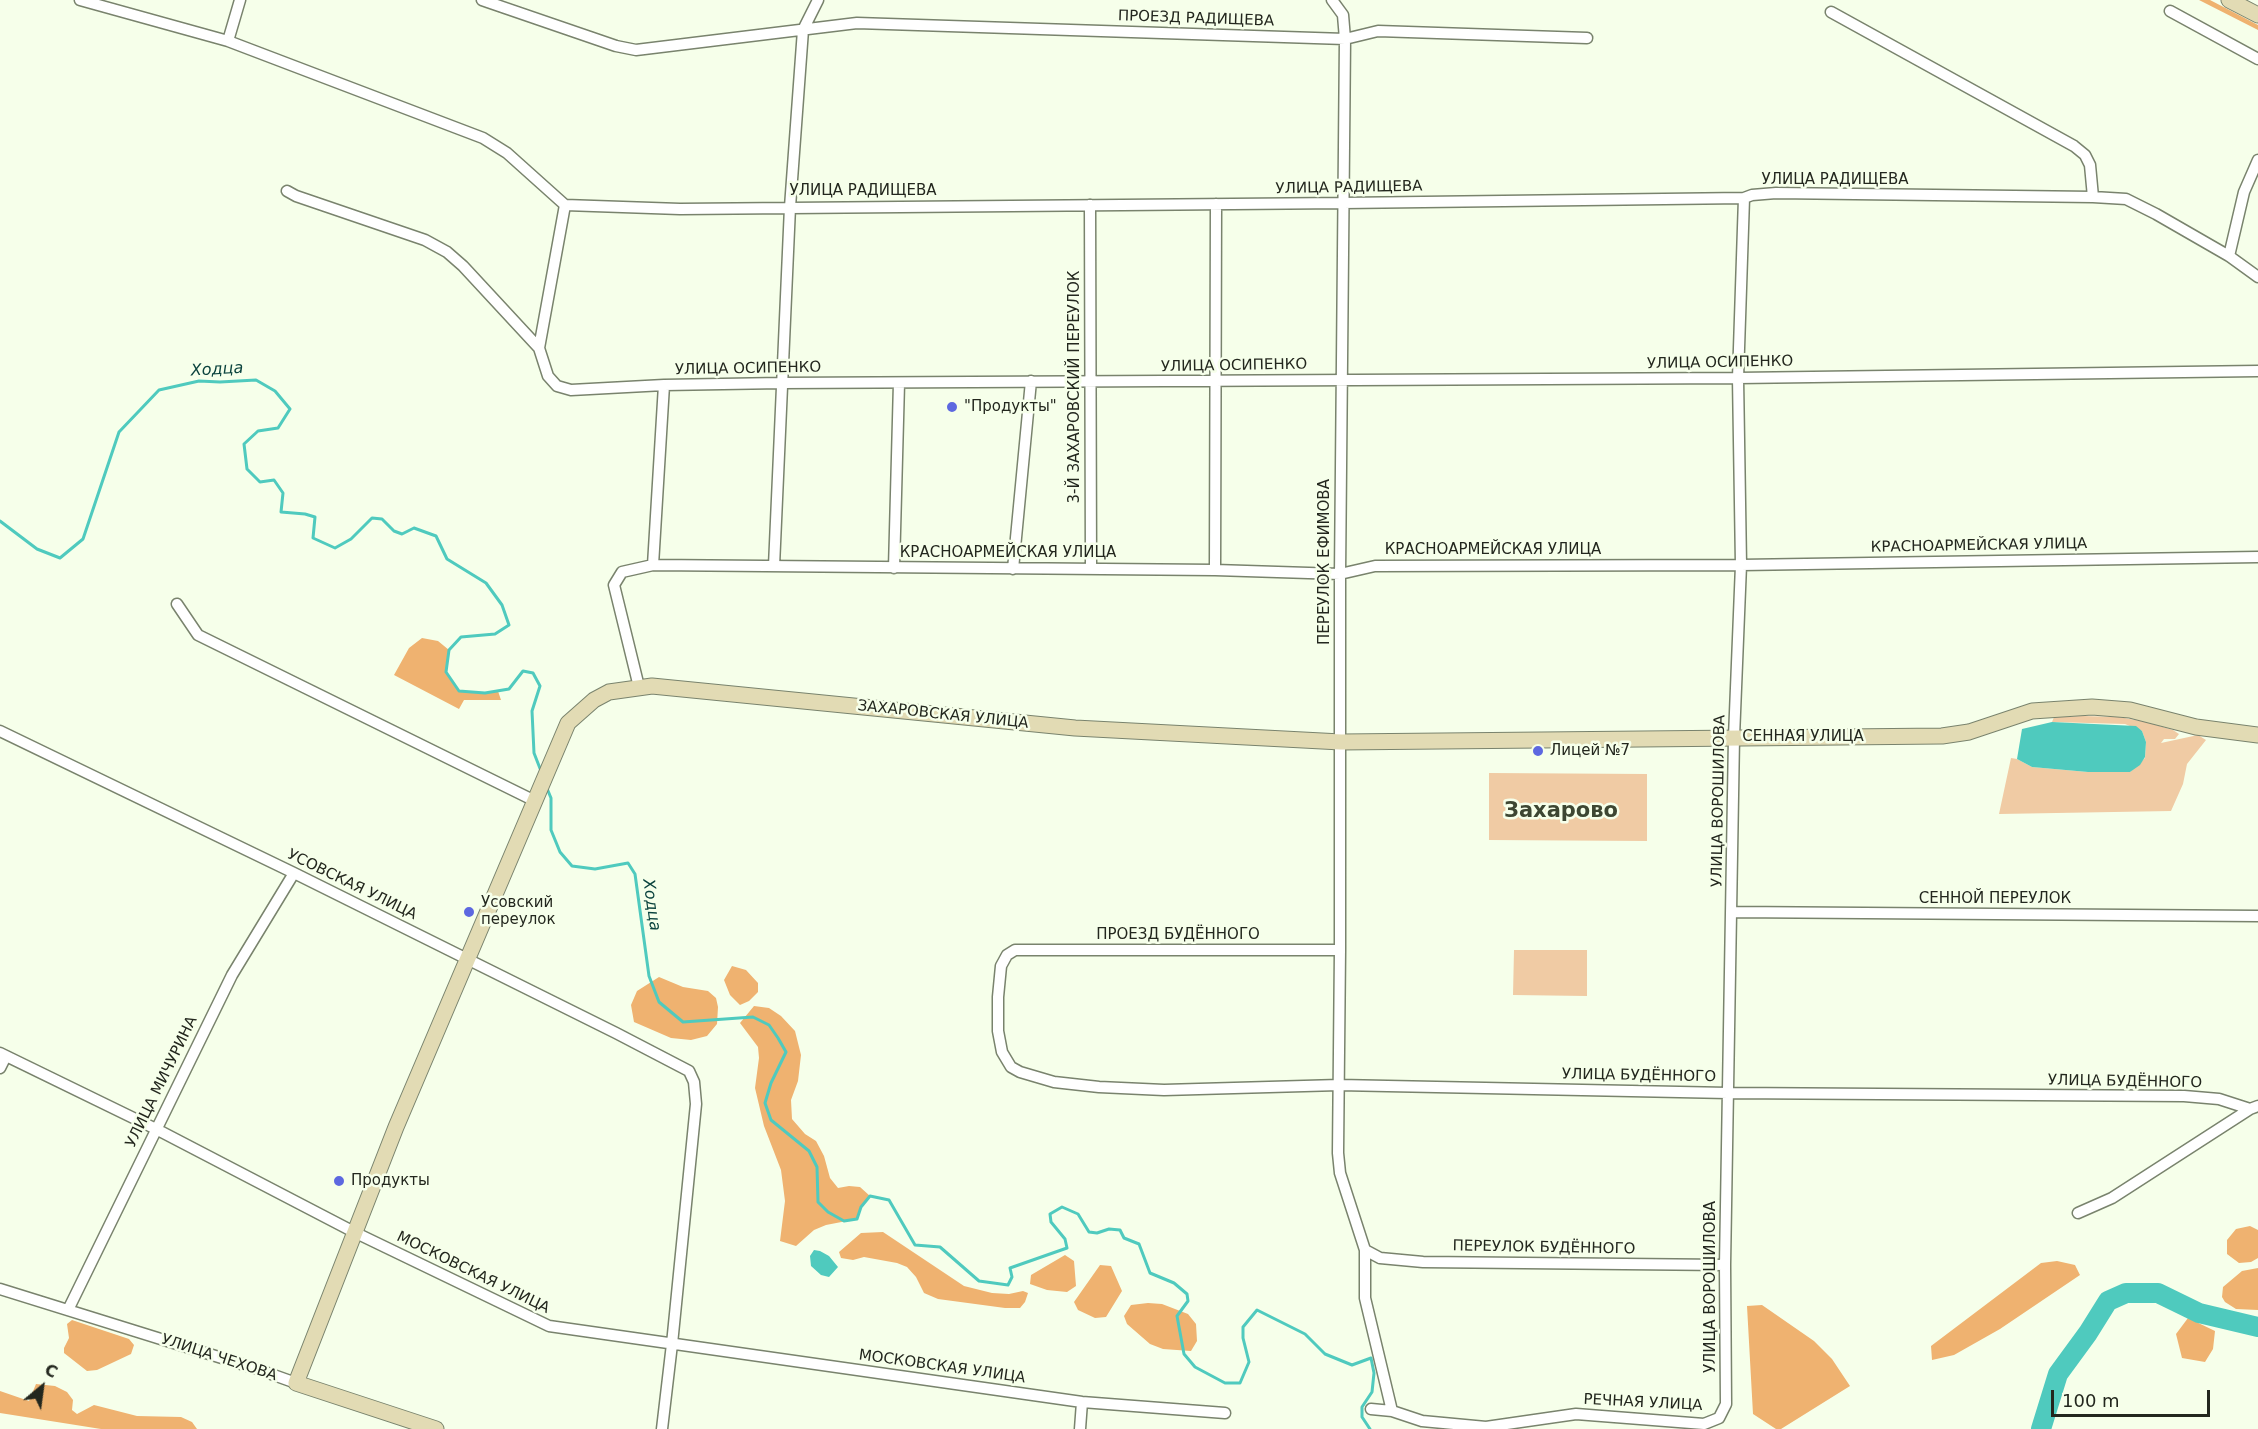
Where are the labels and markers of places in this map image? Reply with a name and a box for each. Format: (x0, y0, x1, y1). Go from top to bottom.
place label: "Продукты" (964, 398, 1057, 416)
marker: "Продукты" (945, 400, 959, 414)
place label: Лицей №7 (1550, 742, 1630, 760)
marker: Лицей №7 (1531, 744, 1545, 758)
place label: Усовский переулок (481, 894, 555, 929)
marker: Усовский переулок (462, 905, 476, 919)
place label: Продукты (351, 1172, 430, 1190)
marker: Продукты (332, 1174, 346, 1188)

